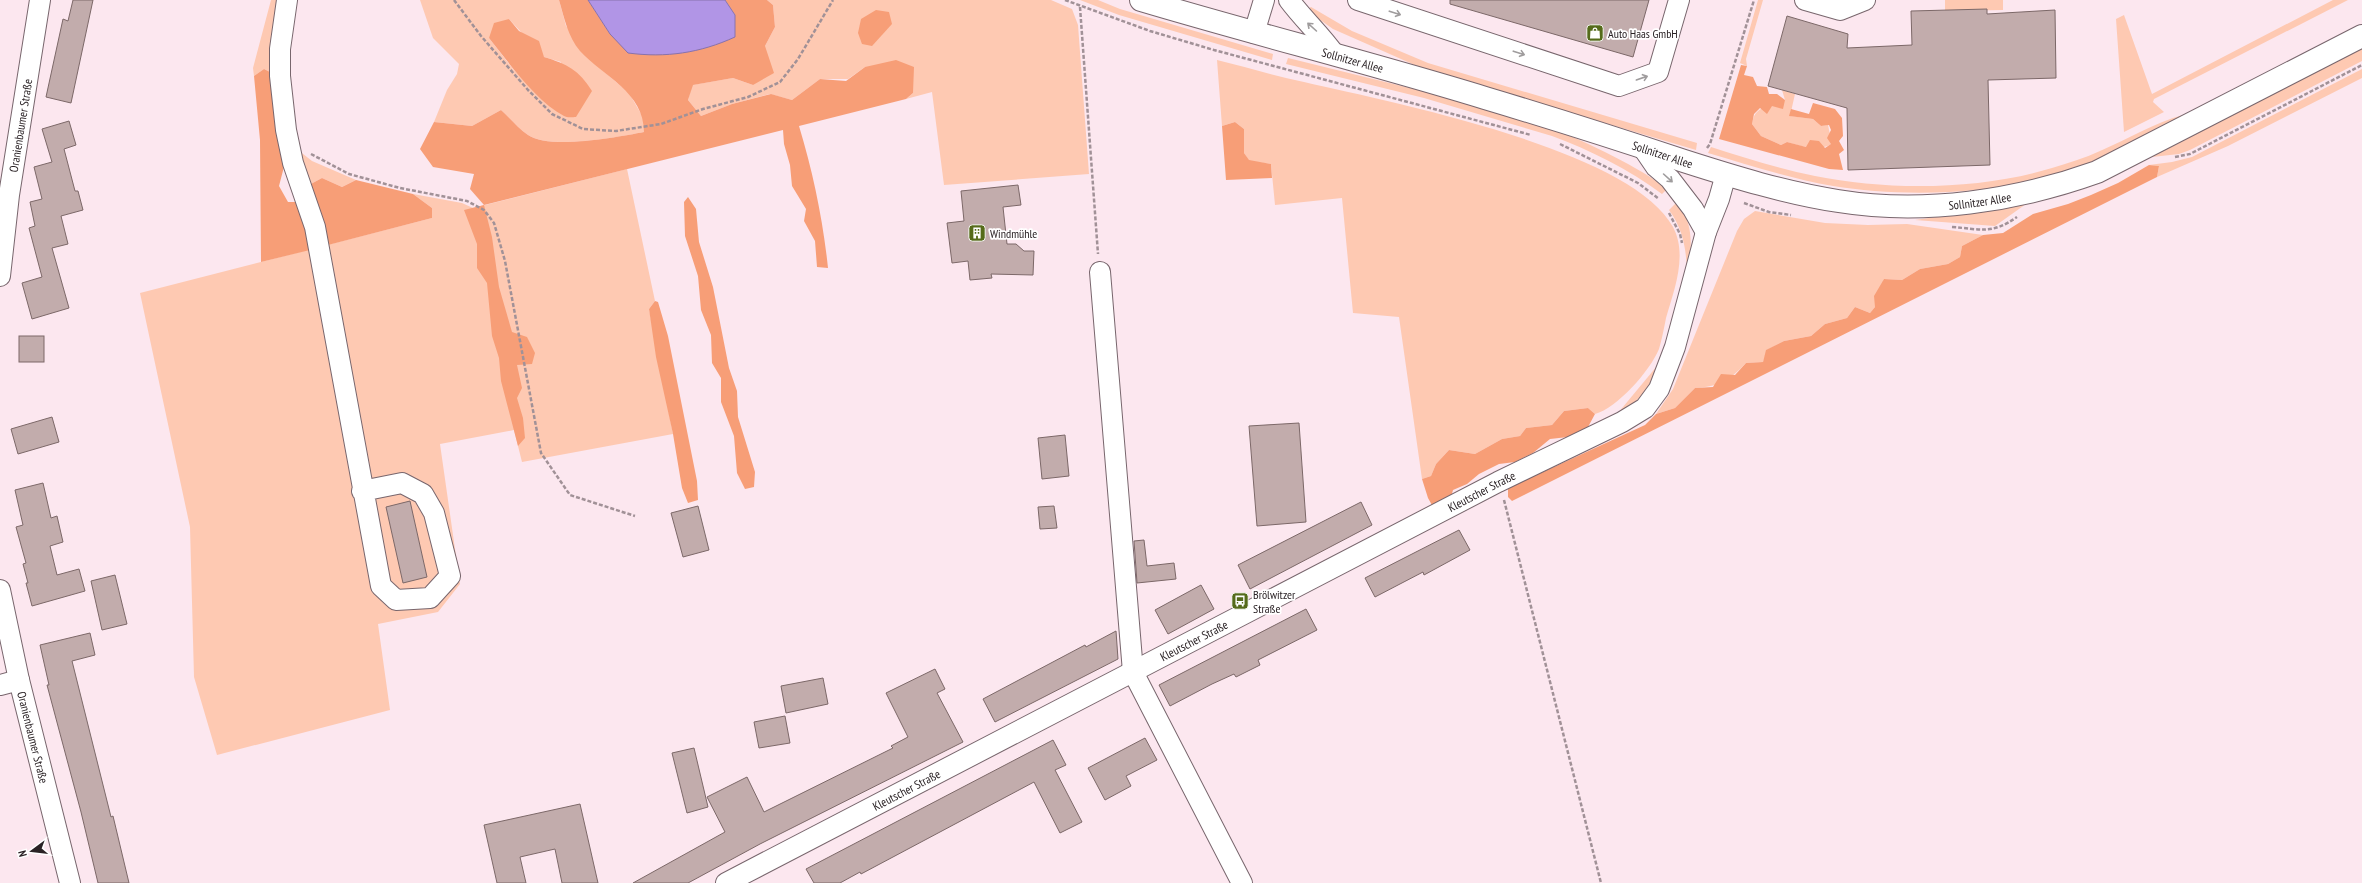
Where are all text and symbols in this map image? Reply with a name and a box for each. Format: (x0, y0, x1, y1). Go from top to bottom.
one-way arrow (1389, 9, 1401, 17)
one-way arrow (1307, 23, 1317, 32)
shop icon: Auto Haas GmbH (1585, 23, 1605, 43)
place label: Auto Haas GmbH (1608, 26, 1678, 41)
street label: Sollnitzer Allee (1320, 44, 1385, 75)
one-way arrow (1512, 50, 1525, 57)
one-way arrow (1636, 73, 1648, 81)
street label: Oranienbaumer Straße (5, 78, 35, 173)
street label: Sollnitzer Allee (1630, 137, 1695, 171)
one-way arrow (1663, 173, 1673, 182)
street label: Sollnitzer Allee (1948, 189, 2012, 212)
building icon: Windmühle (967, 223, 987, 243)
place label: Windmühle (990, 226, 1037, 241)
street label: Kleutscher Straße (1445, 467, 1518, 514)
place label: Brölwitzer Straße (1253, 587, 1296, 616)
bus stop icon: Brölwitzer Straße (1230, 591, 1250, 611)
street label: Kleutscher Straße (1157, 616, 1230, 664)
street label: Oranienbaumer Straße (15, 690, 52, 785)
street label: Kleutscher Straße (870, 766, 942, 813)
north arrow (12, 831, 52, 871)
text: N (15, 849, 30, 858)

